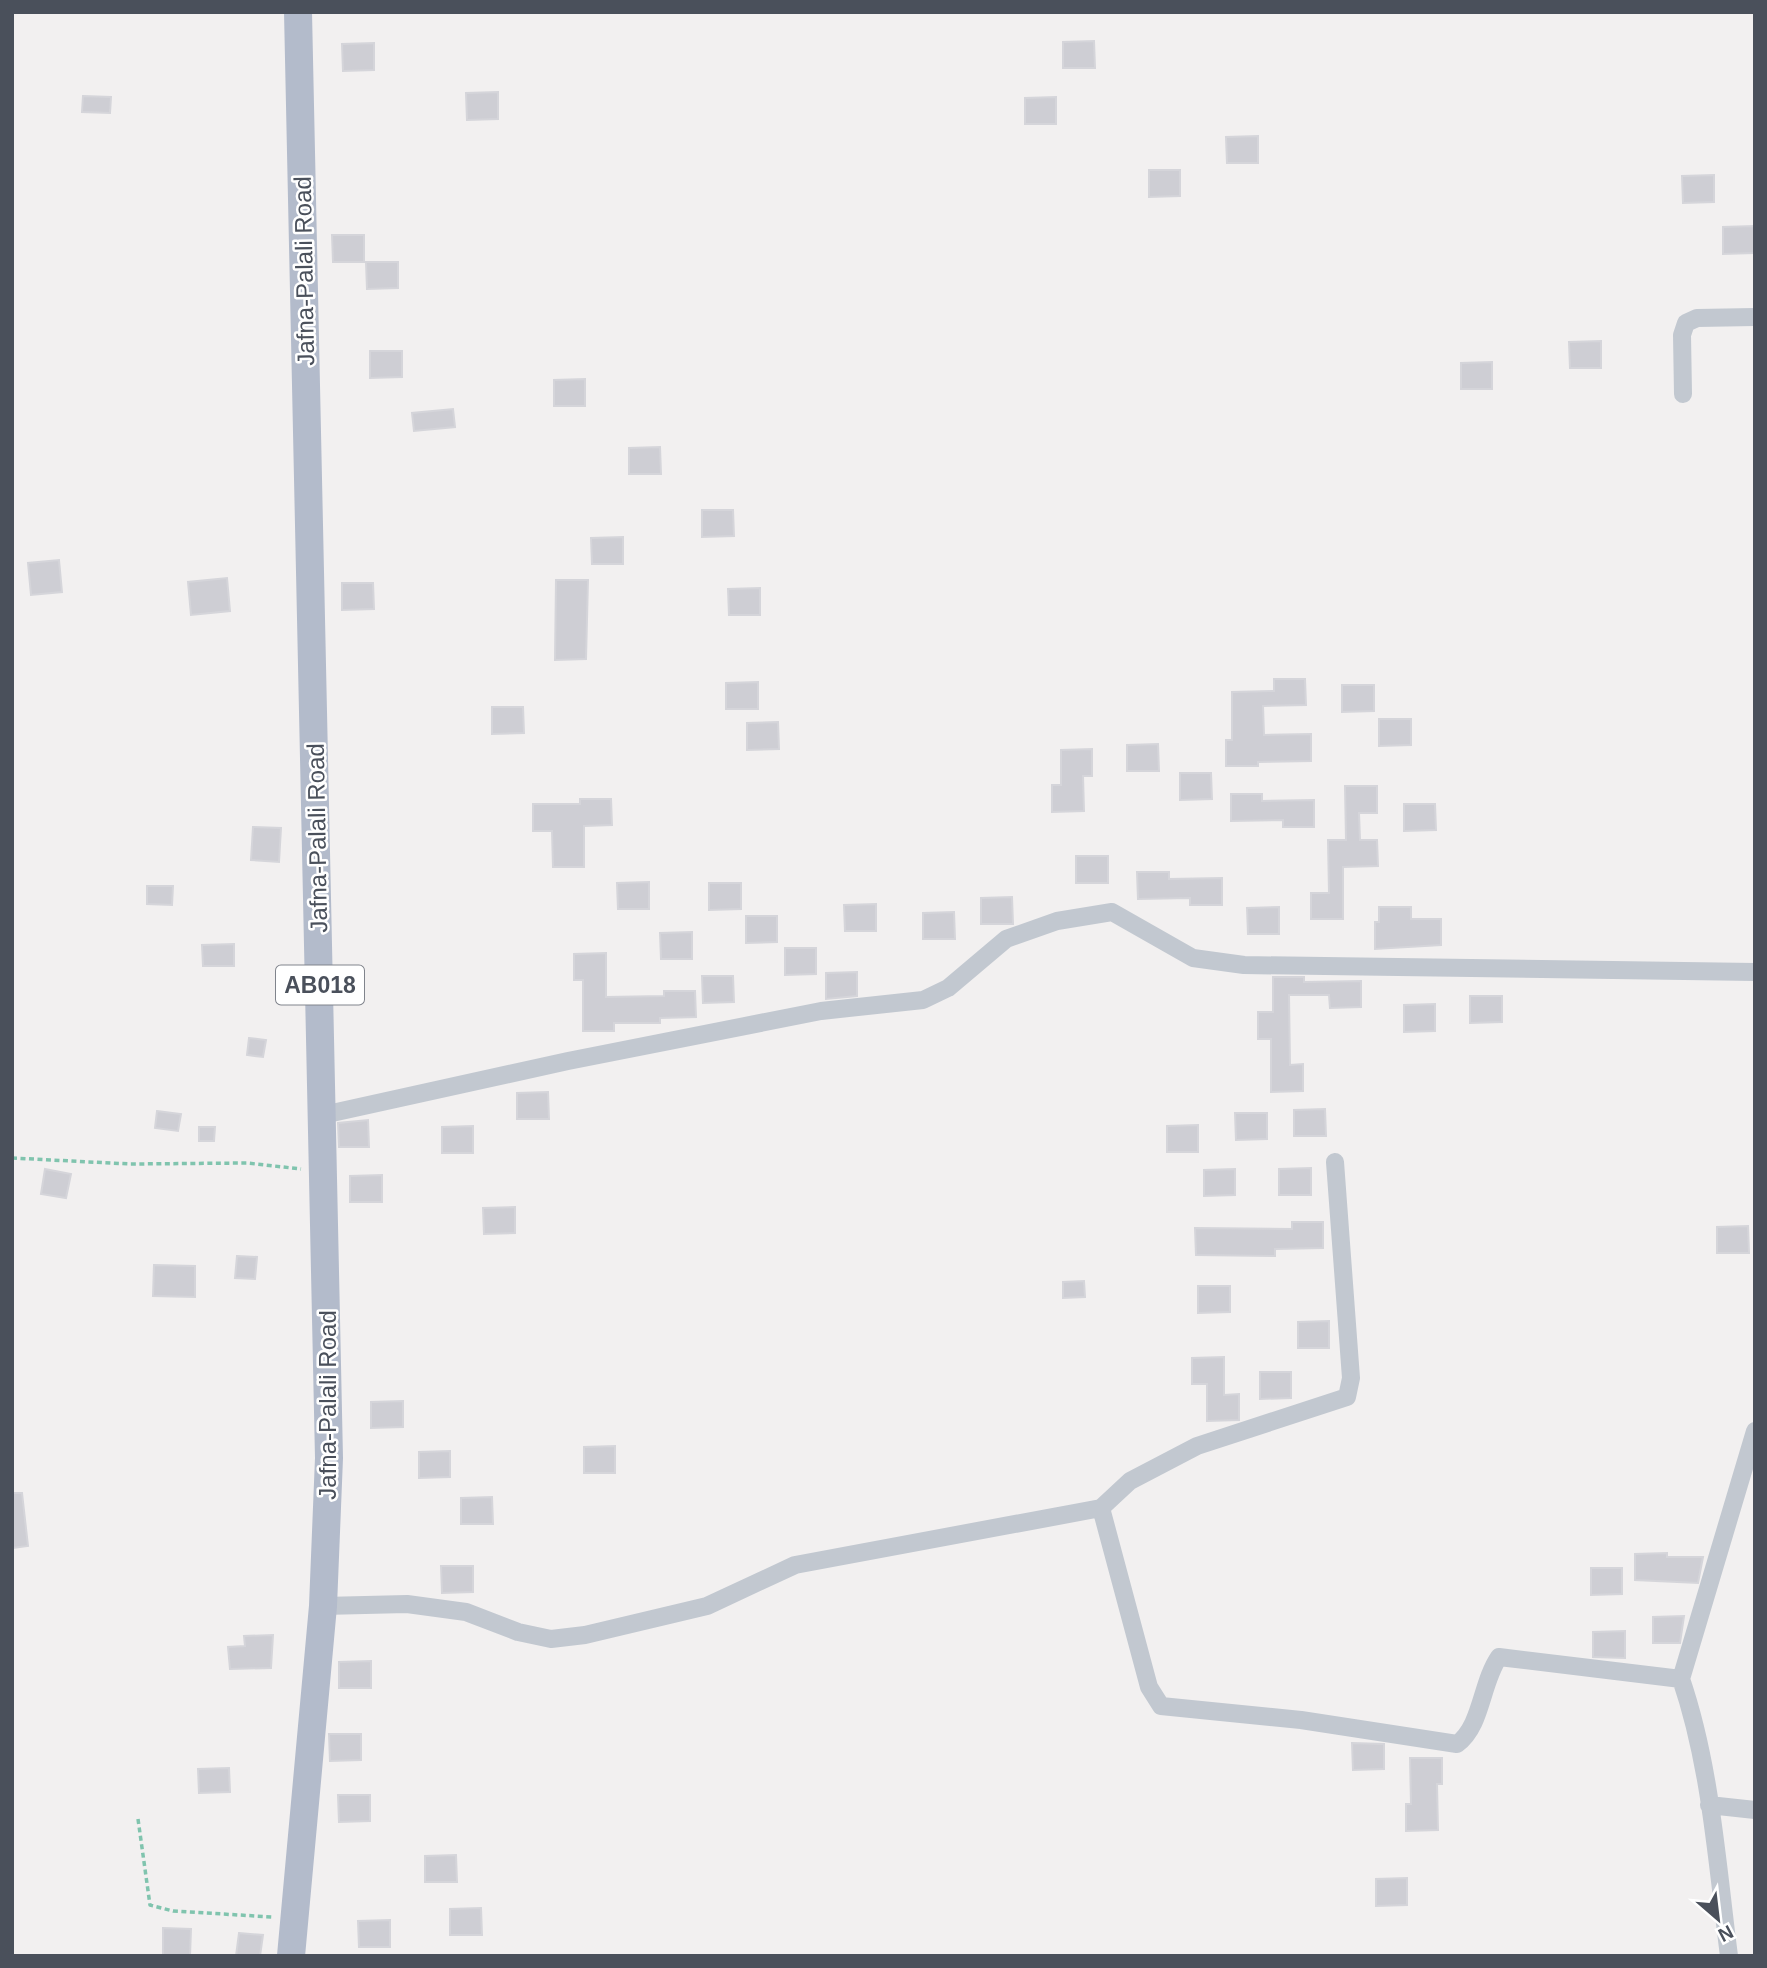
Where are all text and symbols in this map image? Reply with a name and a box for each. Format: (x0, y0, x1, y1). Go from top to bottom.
street label: Jafna-Palali Road (289, 176, 319, 366)
street label: Jafna-Palali Road (302, 743, 332, 933)
road number: AB018 (276, 966, 364, 1004)
street label: Jafna-Palali Road (314, 1310, 341, 1500)
north arrow (1683, 1884, 1753, 1954)
text: N (1715, 1921, 1737, 1946)

